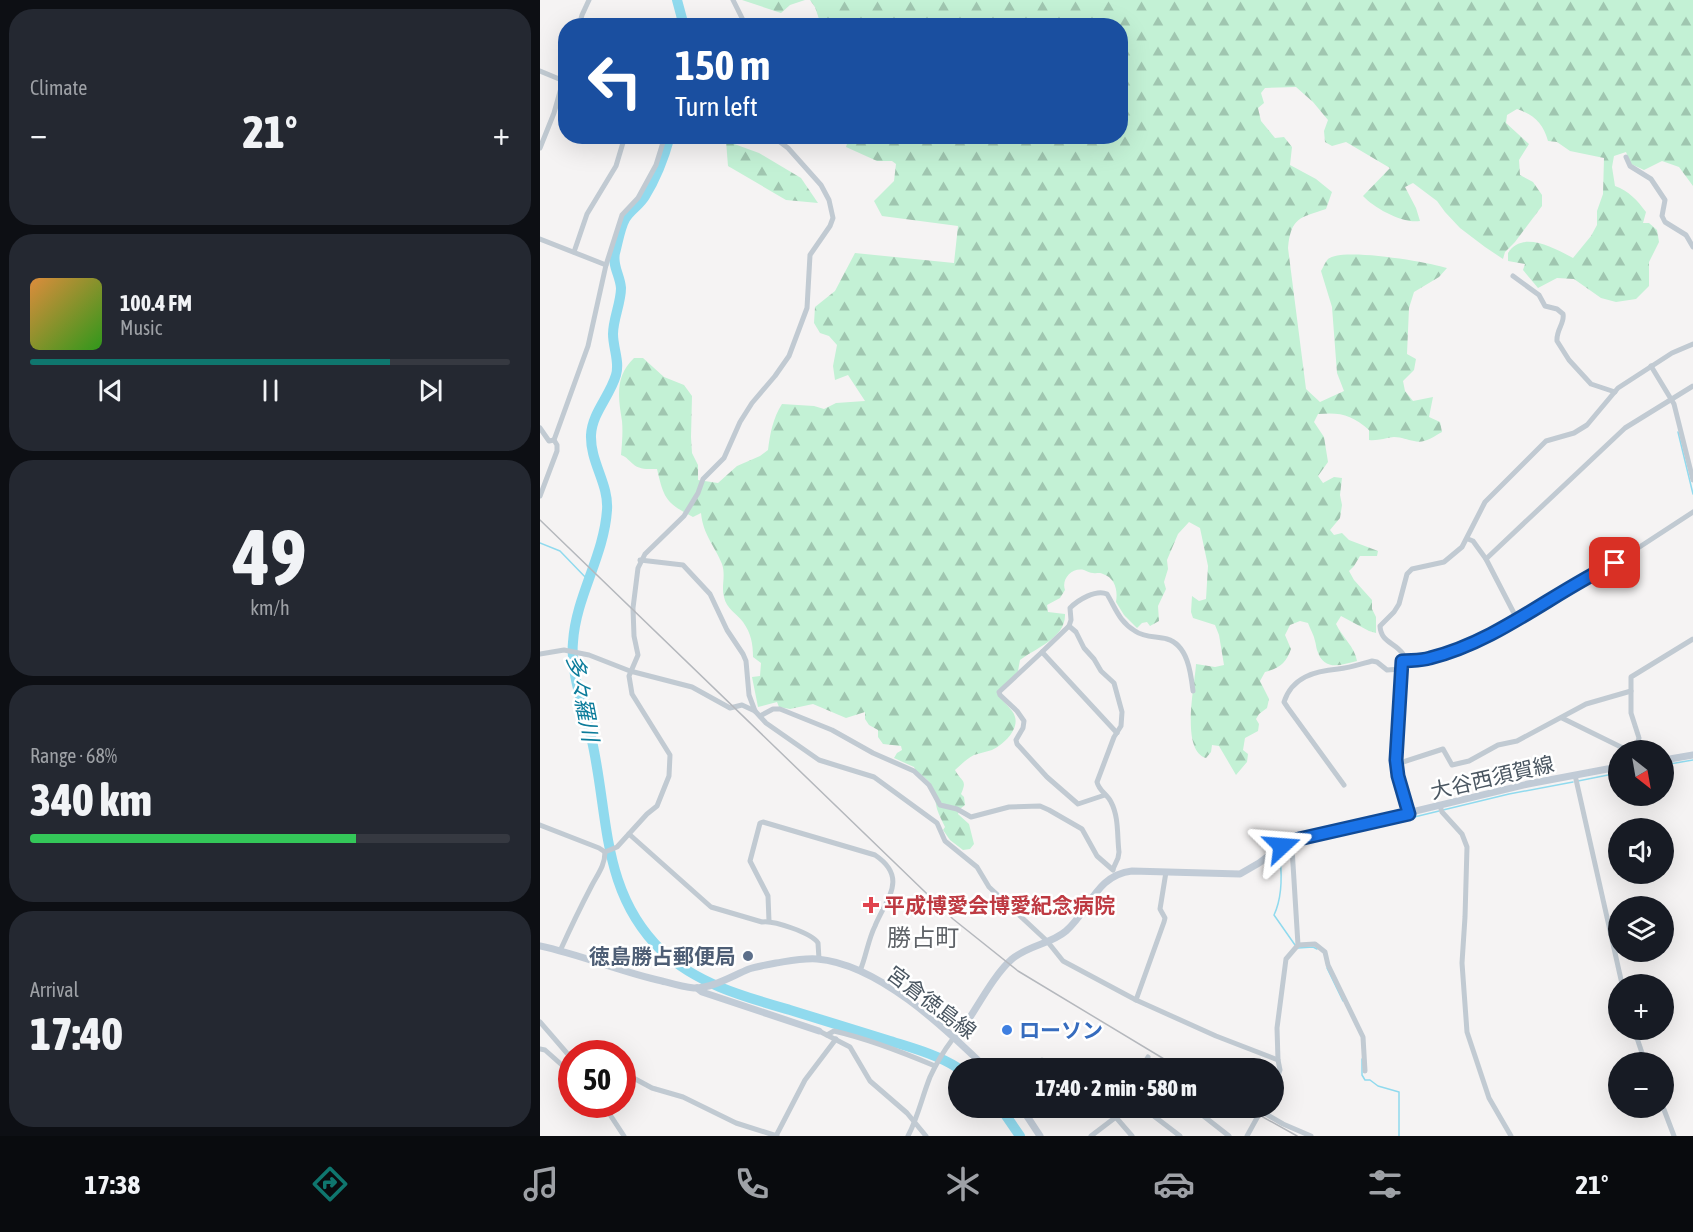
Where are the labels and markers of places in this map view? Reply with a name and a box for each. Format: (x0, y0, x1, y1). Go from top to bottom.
pin (1589, 537, 1640, 588)
place label: 平成博愛会博愛紀念病院 (884, 893, 1115, 917)
marker: 平成博愛会博愛紀念病院 (862, 896, 880, 914)
place label: 徳島勝占郵便局 (589, 944, 736, 968)
marker: 徳島勝占郵便局 (741, 949, 755, 963)
place label: ローソン (1019, 1018, 1103, 1042)
marker: ローソン (1000, 1023, 1014, 1037)

